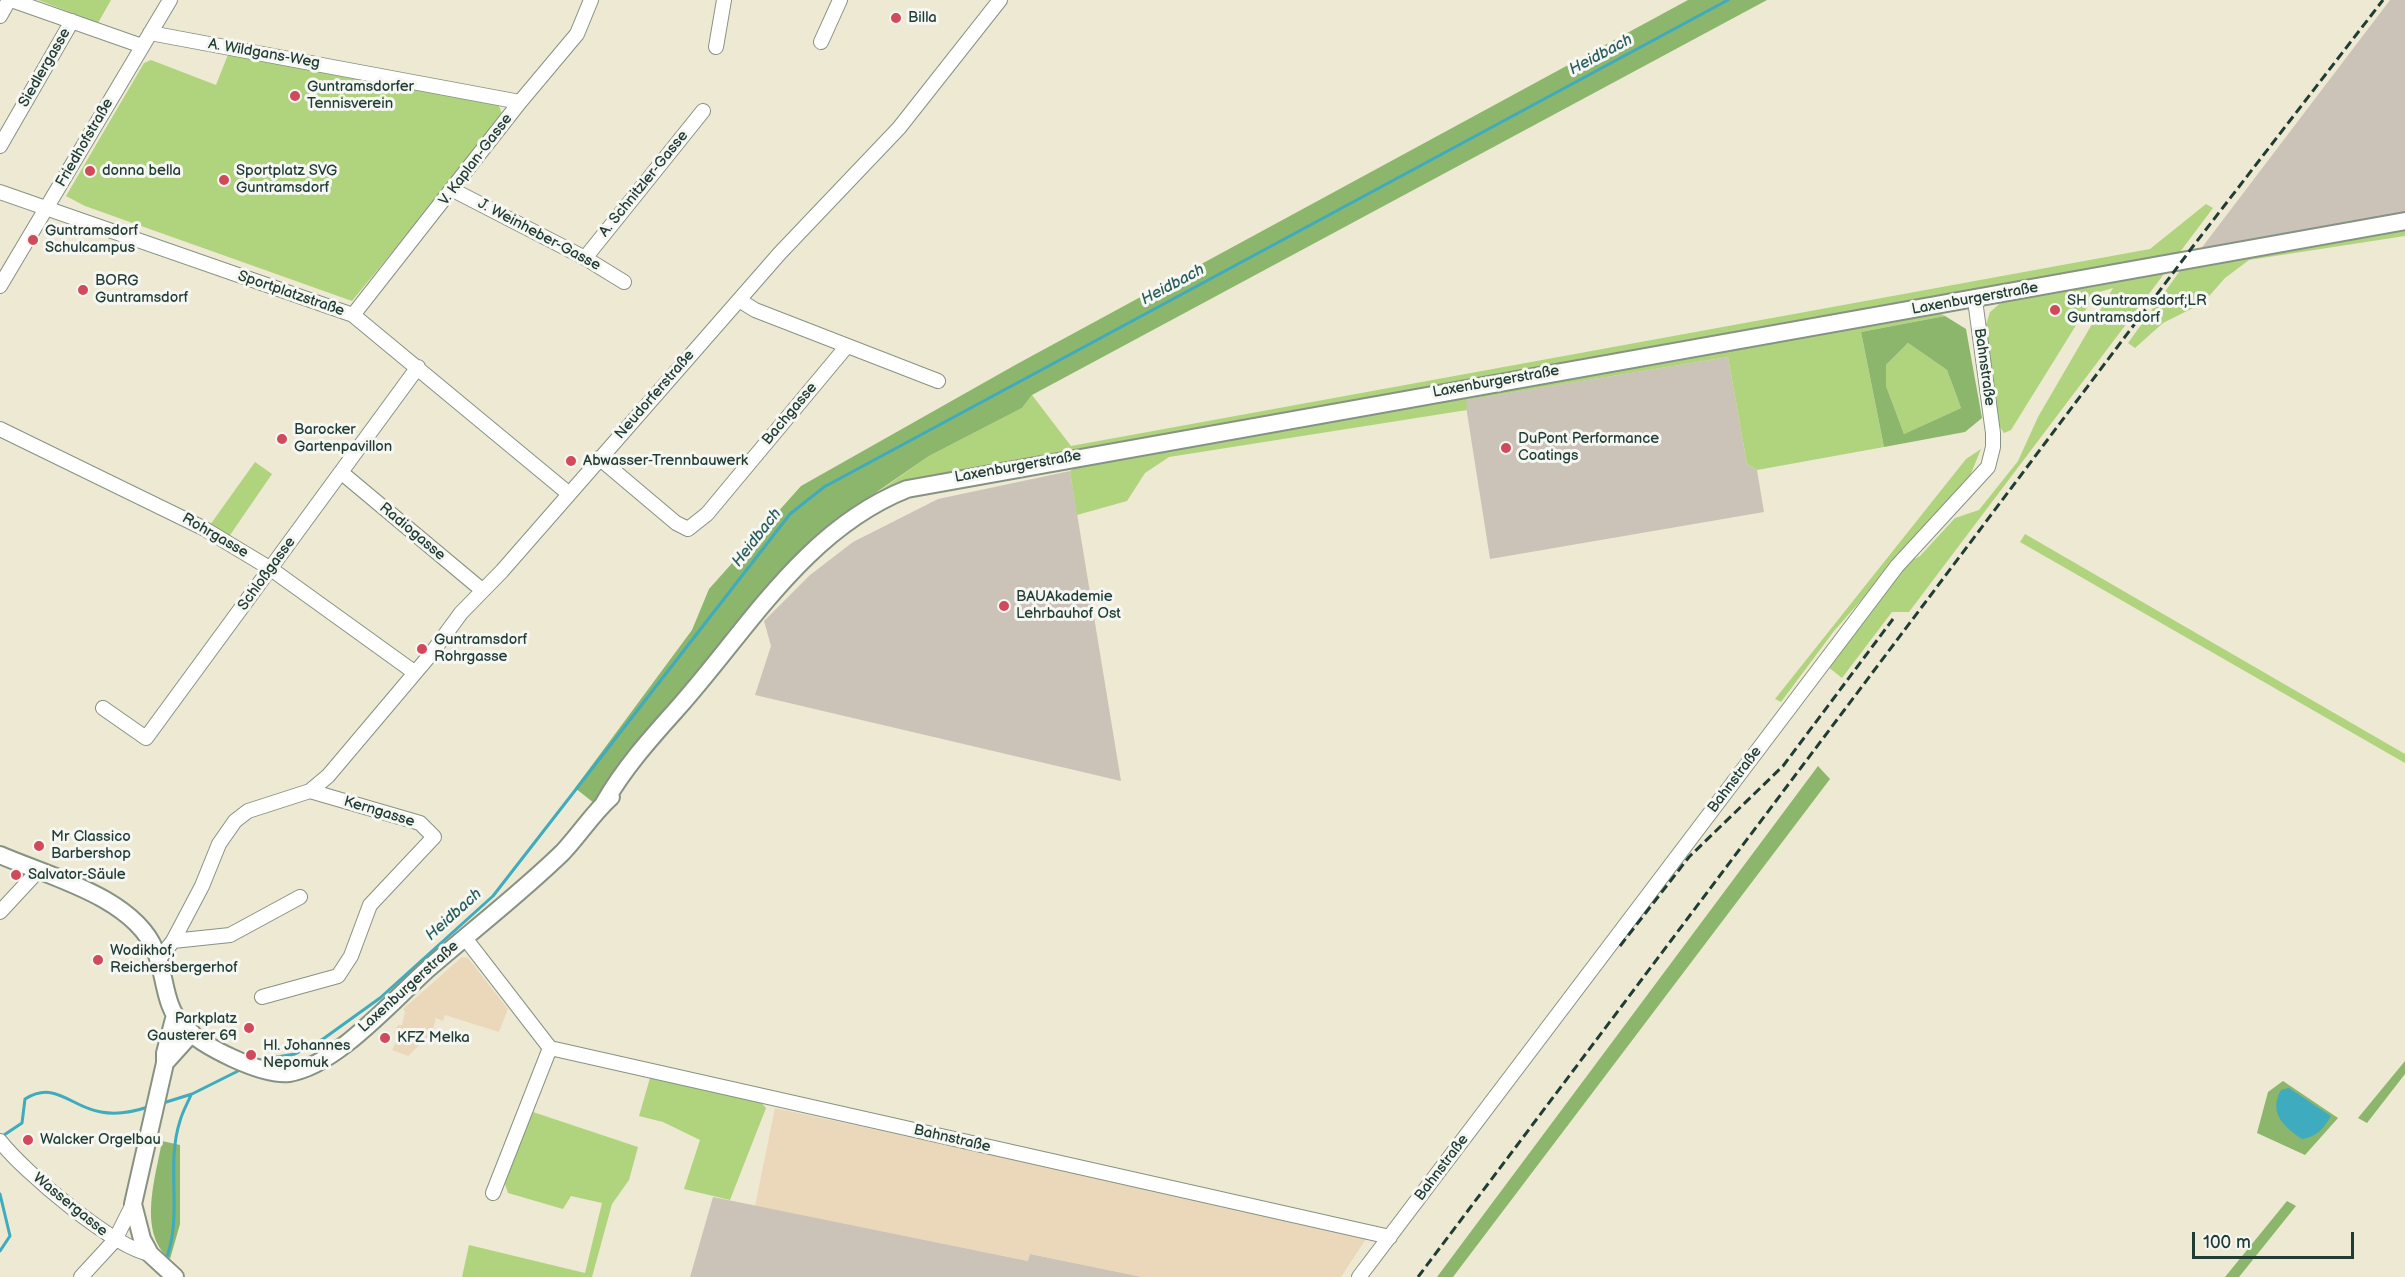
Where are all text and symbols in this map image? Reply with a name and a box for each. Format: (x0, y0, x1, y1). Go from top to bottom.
place label: Billa (908, 9, 937, 27)
marker: Billa (889, 11, 903, 25)
street label: Siedlergasse (15, 25, 75, 111)
water label: Heidbach (1566, 30, 1636, 80)
street label: A. Wildgans-Weg (207, 35, 321, 73)
place label: Guntramsdorfer Tennisverein (307, 78, 414, 113)
marker: Guntramsdorfer Tennisverein (288, 89, 302, 103)
street label: Friedhofstraße (52, 96, 118, 190)
street label: V. Kaplan-Gasse (436, 110, 516, 210)
street label: A. Schnitzler-Gasse (596, 127, 692, 241)
place label: donna bella (102, 162, 181, 180)
place label: Sportplatz SVG Guntramsdorf (236, 162, 337, 197)
marker: donna bella (83, 164, 97, 178)
marker: Sportplatz SVG Guntramsdorf (217, 173, 231, 187)
street label: J. Weinheber-Gasse (475, 195, 603, 275)
place label: Guntramsdorf Schulcampus (45, 222, 138, 257)
marker: Guntramsdorf Schulcampus (26, 233, 40, 247)
water label: Heidbach (1138, 260, 1208, 310)
street label: Sportplatzstraße (235, 267, 347, 321)
place label: BORG Guntramsdorf (95, 272, 188, 307)
street label: Laxenburgerstraße (1910, 279, 2040, 319)
marker: BORG Guntramsdorf (76, 283, 90, 297)
place label: SH Guntramsdorf;LR Guntramsdorf (2067, 292, 2207, 327)
marker: SH Guntramsdorf;LR Guntramsdorf (2048, 303, 2062, 317)
street label: Bahnstraße (1970, 327, 1998, 407)
street label: Neudorferstraße (611, 347, 699, 443)
street label: Laxenburgerstraße (1431, 362, 1561, 402)
street label: Bachgasse (759, 379, 821, 449)
place label: Barocker Gartenpavillon (294, 421, 392, 456)
place label: DuPont Performance Coatings (1518, 430, 1659, 465)
marker: Barocker Gartenpavillon (275, 432, 289, 446)
marker: DuPont Performance Coatings (1499, 441, 1513, 455)
street label: Laxenburgerstraße (953, 447, 1083, 487)
place label: Abwasser-Trennbauwerk (583, 452, 748, 470)
marker: Abwasser-Trennbauwerk (564, 454, 578, 468)
street label: Radiogasse (375, 499, 449, 565)
water label: Heidbach (728, 505, 786, 571)
street label: Rohrgasse (179, 510, 251, 562)
street label: Schloßgasse (234, 534, 300, 614)
place label: BAUAkademie Lehrbauhof Ost (1016, 588, 1121, 623)
marker: BAUAkademie Lehrbauhof Ost (997, 599, 1011, 613)
place label: Guntramsdorf Rohrgasse (434, 631, 527, 666)
marker: Guntramsdorf Rohrgasse (415, 642, 429, 656)
street label: Bahnstraße (1704, 743, 1766, 817)
street label: Kerngasse (341, 793, 417, 831)
place label: Mr Classico Barbershop (51, 828, 131, 863)
marker: Mr Classico Barbershop (32, 839, 46, 853)
place label: Salvator-Säule (28, 866, 126, 884)
marker: Salvator-Säule (9, 868, 23, 882)
water label: Heidbach (422, 885, 486, 945)
street label: Laxenburgerstraße (355, 937, 463, 1037)
place label: Wodikhof, Reichersbergerhof (110, 942, 238, 977)
marker: Wodikhof, Reichersbergerhof (91, 953, 105, 967)
place label: Parkplatz Gausterer 69 (147, 1010, 237, 1045)
marker: Parkplatz Gausterer 69 (242, 1021, 256, 1035)
place label: KFZ Melka (397, 1029, 470, 1047)
marker: KFZ Melka (378, 1031, 392, 1045)
place label: Hl. Johannes Nepomuk (263, 1037, 350, 1072)
marker: Hl. Johannes Nepomuk (244, 1048, 258, 1062)
street label: Bahnstraße (912, 1121, 992, 1157)
place label: Walcker Orgelbau (40, 1131, 161, 1149)
street label: Bahnstraße (1411, 1131, 1473, 1205)
marker: Walcker Orgelbau (21, 1133, 35, 1147)
street label: Wassergasse (29, 1169, 111, 1241)
scale bar (2195, 1220, 2357, 1258)
text: 100 m (2203, 1232, 2251, 1253)

